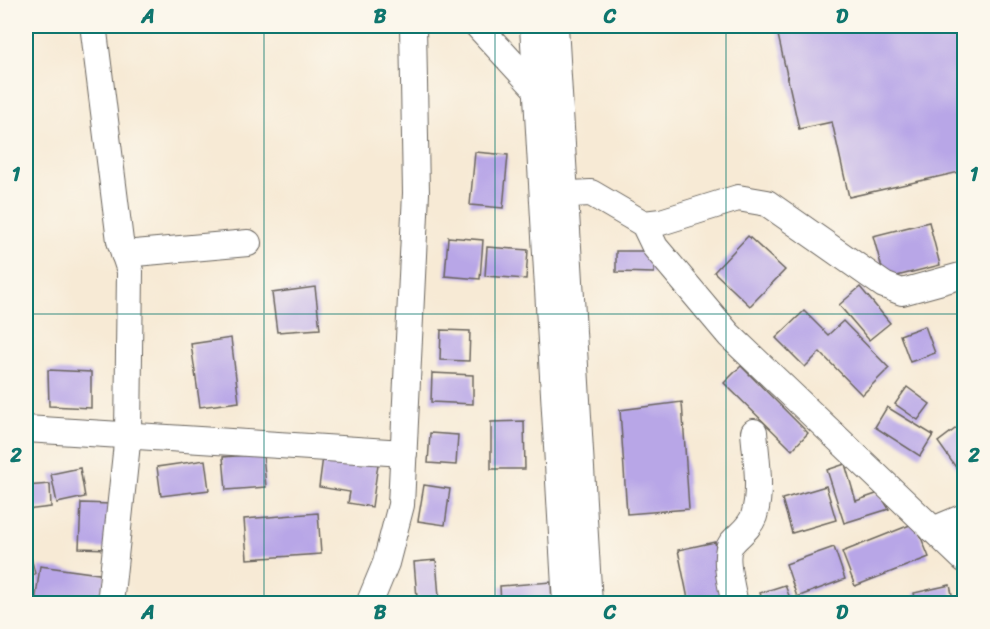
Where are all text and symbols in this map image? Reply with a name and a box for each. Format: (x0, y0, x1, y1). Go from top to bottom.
text: A (140, 0, 155, 34)
text: B (374, 0, 387, 34)
text: C (603, 0, 617, 34)
text: D (836, 0, 849, 34)
text: 1 (12, 157, 21, 192)
text: 1 (970, 157, 979, 192)
text: 2 (9, 438, 22, 473)
text: 2 (967, 438, 980, 473)
text: A (140, 595, 155, 629)
text: B (374, 595, 387, 629)
text: C (603, 595, 617, 629)
text: D (836, 595, 849, 629)

